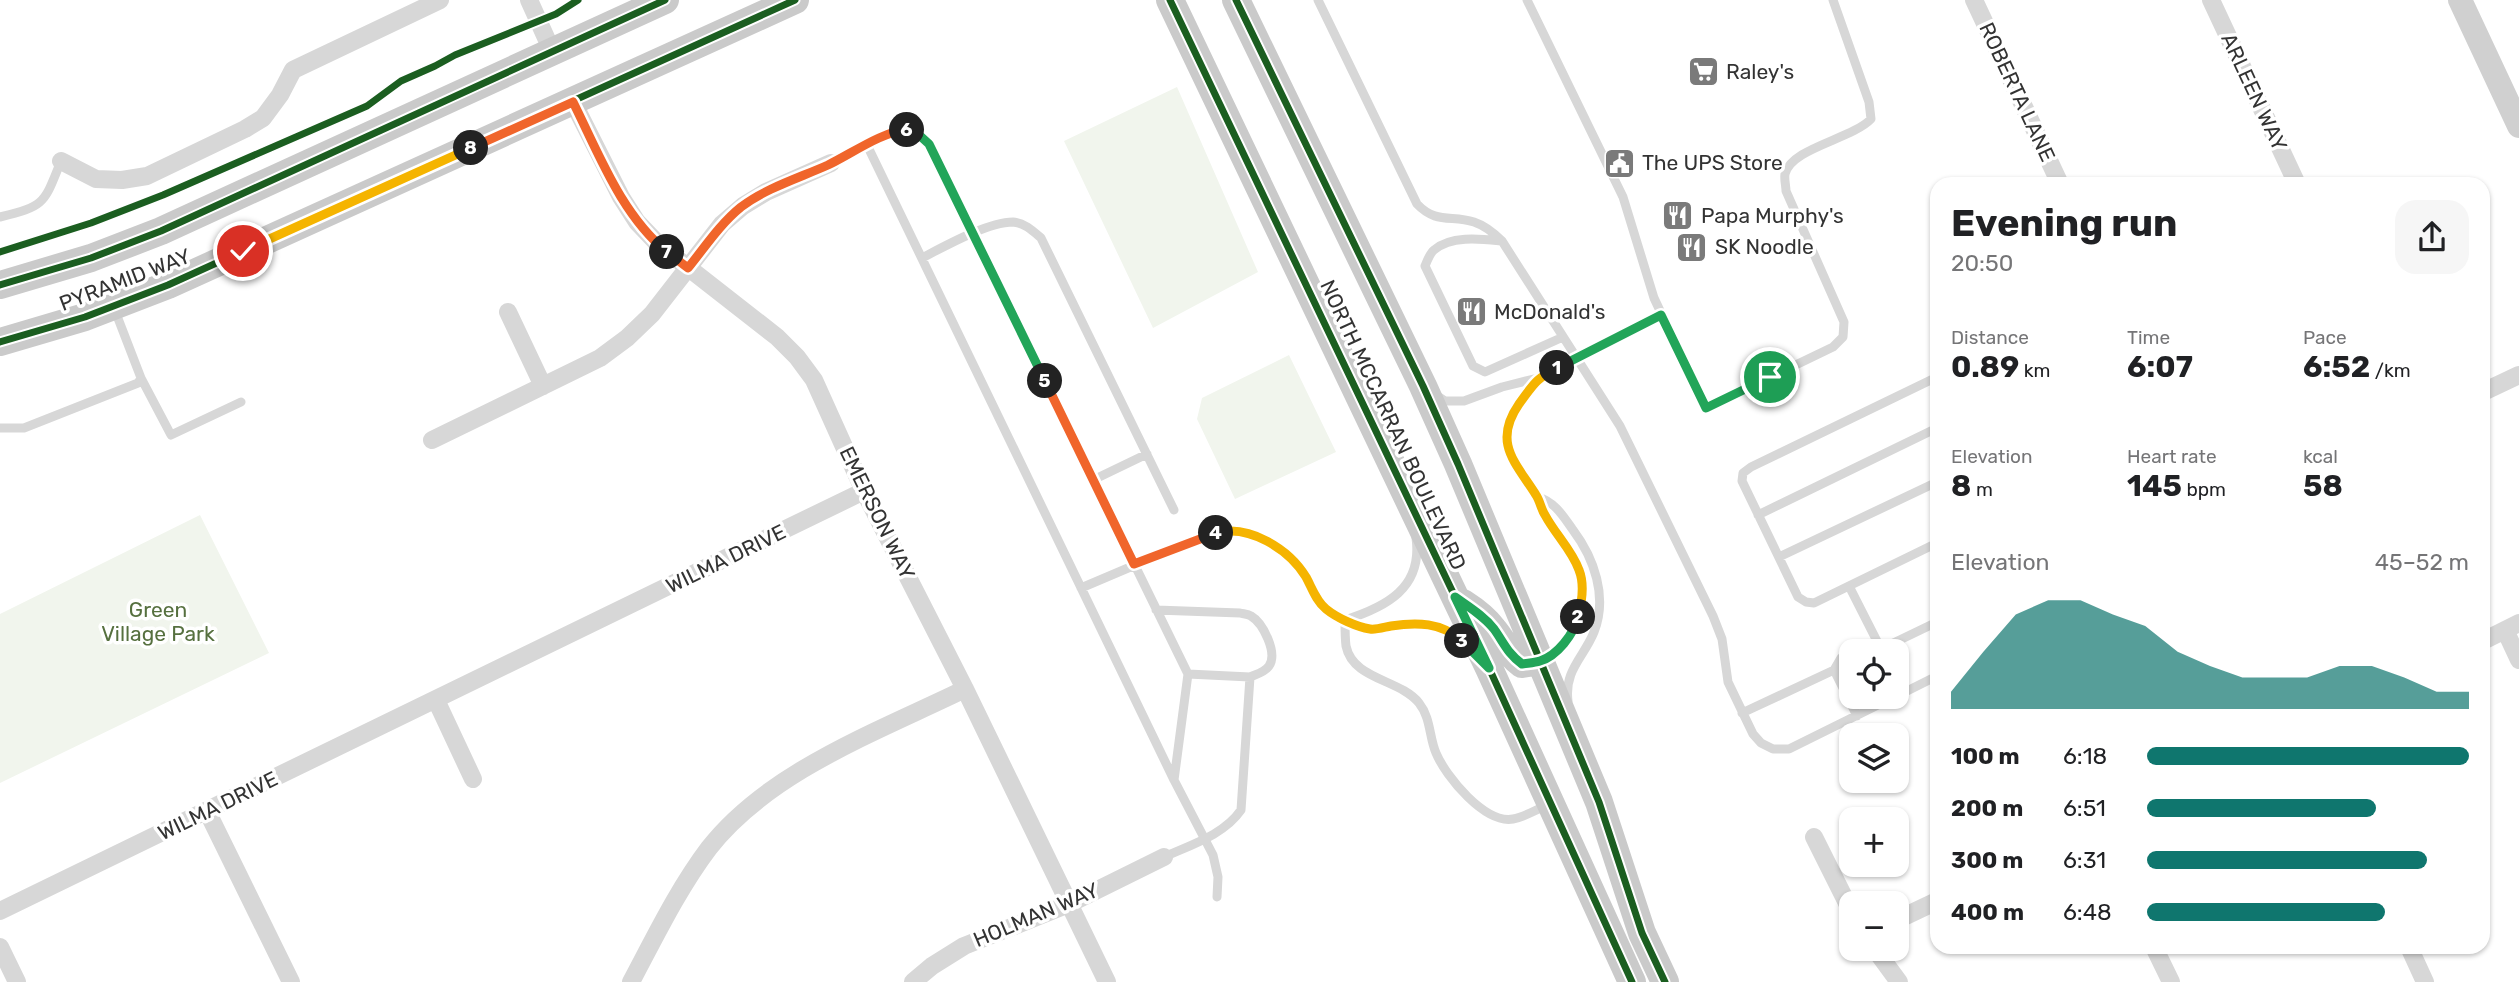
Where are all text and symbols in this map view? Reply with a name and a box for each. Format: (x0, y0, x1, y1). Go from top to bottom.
street label: ROBERTA LANE (1974, 18, 2061, 165)
street label: ARLEEN WAY (2216, 29, 2293, 155)
supermarket icon: Raley's (1686, 55, 1720, 89)
place label: Raley's (1726, 59, 1794, 84)
pin: 6 (890, 113, 925, 148)
text: 6 (900, 118, 913, 141)
pin: 8 (454, 130, 489, 166)
text: 8 (464, 136, 477, 159)
public building icon: The UPS Store (1602, 146, 1636, 180)
place label: The UPS Store (1642, 150, 1783, 175)
restaurant icon: Papa Murphy's (1661, 199, 1695, 233)
text: Evening run (1951, 200, 2177, 246)
button: share (2395, 200, 2469, 274)
place label: Papa Murphy's (1701, 203, 1844, 228)
pin (213, 221, 273, 281)
restaurant icon: SK Noodle (1675, 230, 1709, 264)
icon: check (224, 232, 262, 270)
pin: 7 (650, 234, 684, 270)
place label: SK Noodle (1715, 234, 1814, 259)
text: 7 (661, 240, 672, 263)
street label: PYRAMID WAY (56, 243, 194, 316)
text: 20:50 (1951, 249, 2013, 277)
street label: NORTH MCCARRAN BOULEVARD (1315, 276, 1472, 574)
restaurant icon: McDonald's (1454, 295, 1488, 329)
place label: McDonald's (1494, 299, 1606, 324)
text: Distance (1951, 326, 2029, 349)
text: Time (2127, 326, 2170, 349)
text: Pace (2303, 326, 2347, 349)
pin (1740, 347, 1800, 407)
text: 0.89 (1951, 349, 2019, 385)
text: 6:07 (2127, 349, 2193, 385)
text: 6:52 (2303, 349, 2370, 385)
pin: 1 (1540, 350, 1574, 386)
text: 1 (1552, 356, 1561, 379)
icon: arrive (1751, 358, 1789, 396)
text: km (2019, 359, 2050, 382)
text: /km (2370, 359, 2411, 382)
pin: 5 (1028, 364, 1062, 398)
text: 5 (1038, 369, 1051, 392)
street label: EMERSON WAY (834, 442, 920, 583)
text: Elevation (1951, 445, 2032, 468)
text: Heart rate (2127, 445, 2217, 468)
text: kcal (2303, 445, 2338, 468)
text: 8 (1951, 468, 1971, 504)
text: 145 (2127, 468, 2182, 504)
text: 58 (2303, 468, 2343, 504)
text: m (1971, 478, 1993, 501)
text: bpm (2182, 478, 2226, 501)
pin: 4 (1198, 516, 1234, 550)
street label: WILMA DRIVE (662, 519, 790, 598)
text: 4 (1209, 521, 1222, 544)
text: Elevation (1951, 548, 2050, 576)
text: 45–52 m (2375, 548, 2469, 576)
park label: Green Village Park (101, 597, 215, 646)
pin: 2 (1560, 600, 1596, 634)
text: 2 (1571, 605, 1584, 628)
pin: 3 (1444, 624, 1480, 658)
text: 3 (1455, 629, 1468, 652)
map controls (1839, 639, 1909, 961)
button: locate (1839, 639, 1909, 709)
button: layers (1839, 723, 1909, 793)
text: 100 m (1951, 742, 2020, 770)
text: 6:18 (2063, 742, 2107, 770)
street label: WILMA DRIVE (154, 766, 282, 845)
text: 200 m (1951, 794, 2023, 822)
text: 6:51 (2063, 794, 2106, 822)
button: + (1839, 807, 1909, 877)
text: 300 m (1951, 846, 2023, 874)
text: 6:31 (2063, 846, 2106, 874)
street label: HOLMAN WAY (969, 877, 1102, 952)
button: − (1839, 891, 1909, 961)
text: 400 m (1951, 898, 2024, 926)
text: 6:48 (2063, 898, 2112, 926)

